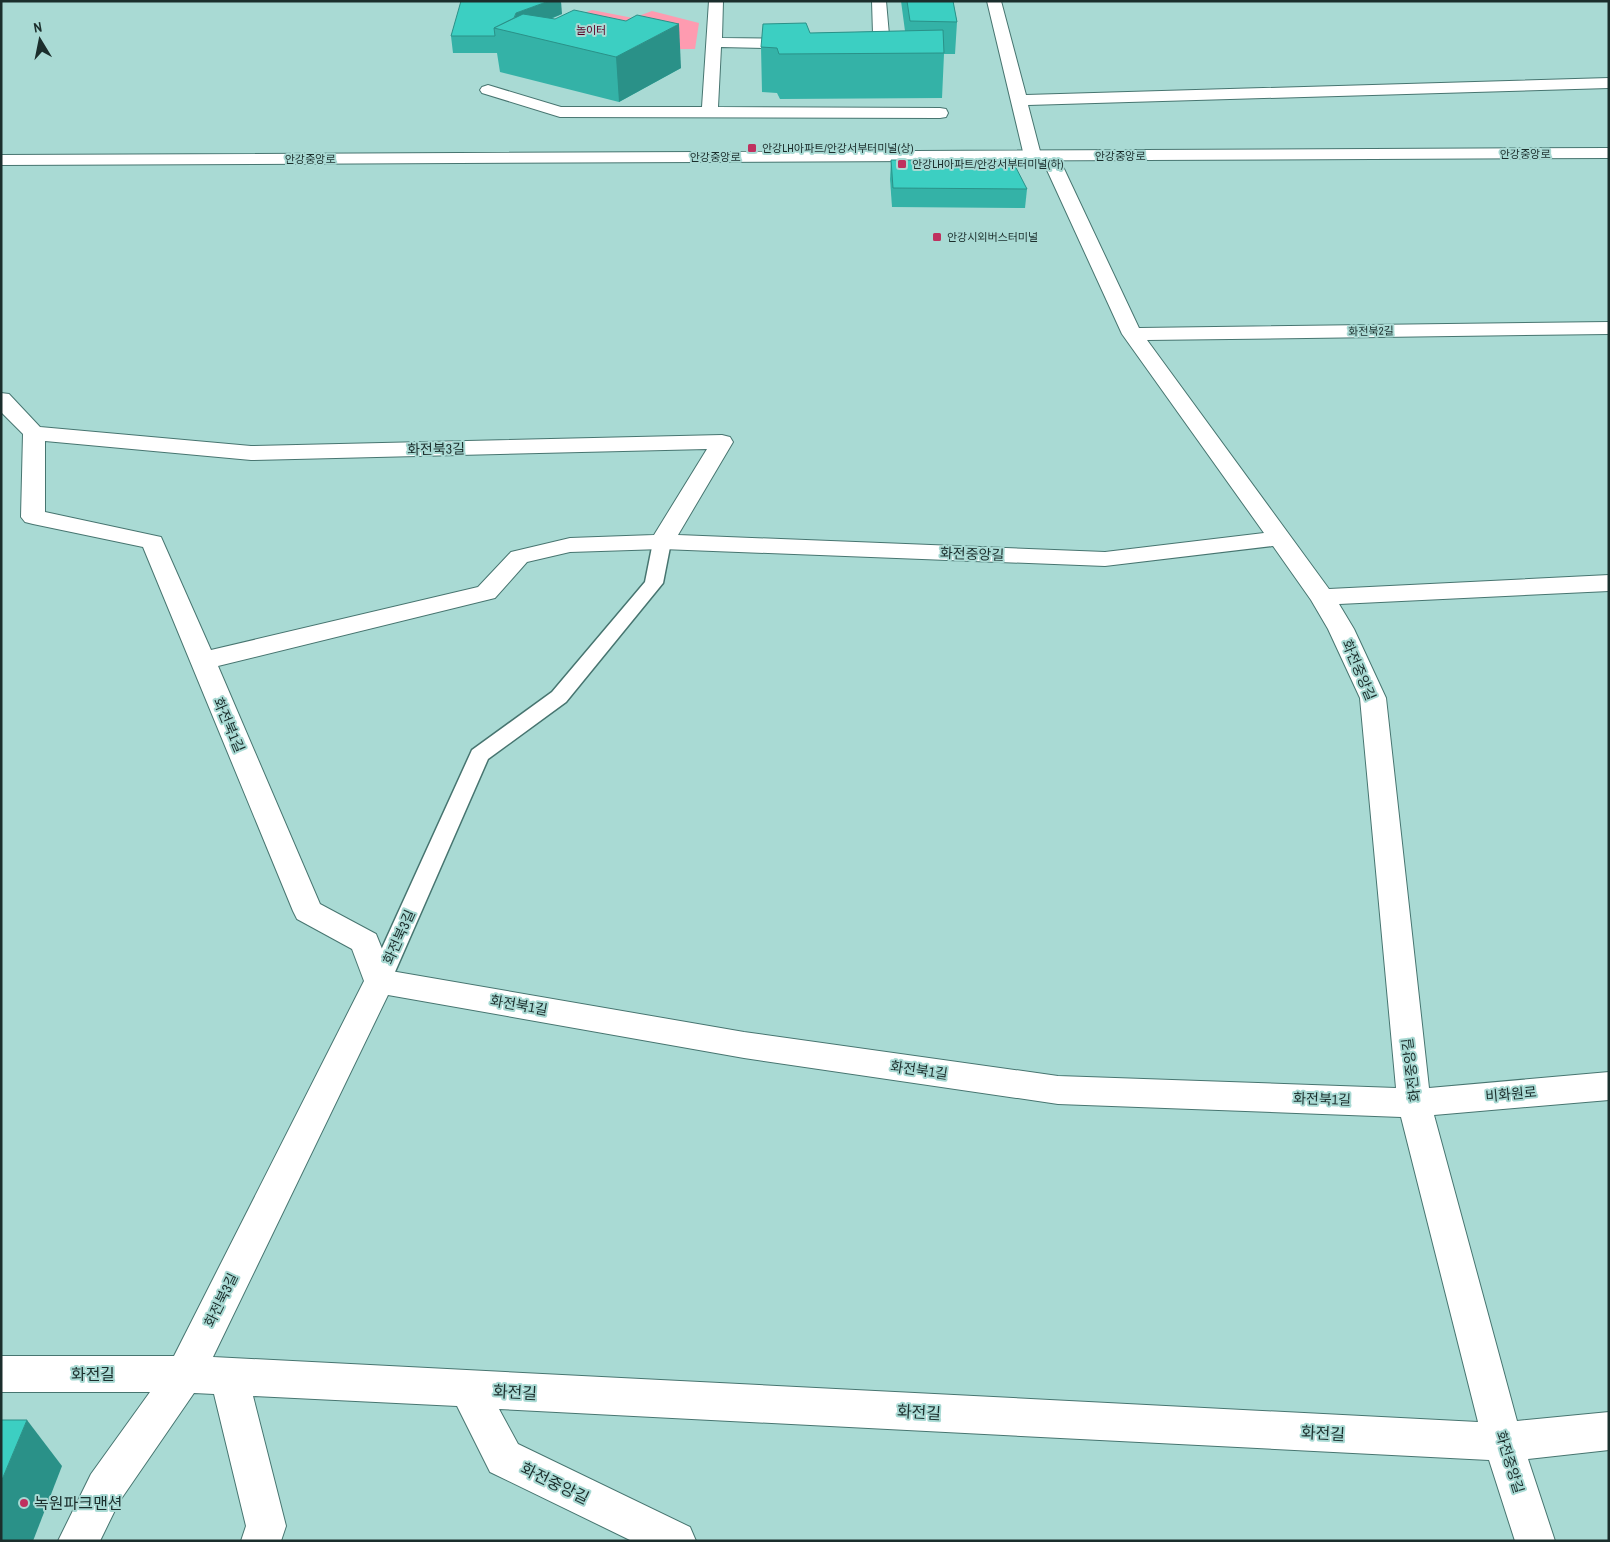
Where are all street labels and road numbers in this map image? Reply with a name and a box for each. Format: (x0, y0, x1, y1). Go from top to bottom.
street label: 안강중앙로 (1500, 147, 1550, 161)
street label: 안강중앙로 (1095, 149, 1145, 163)
street label: 안강중앙로 (690, 150, 740, 164)
street label: 안강중앙로 (285, 152, 335, 166)
street label: 화전북2길 (1348, 324, 1394, 338)
street label: 화전북3길 (407, 439, 465, 459)
street label: 화전중앙길 (940, 544, 1004, 564)
street label: 화전중앙길 (1338, 637, 1380, 703)
street label: 화전북1길 (209, 695, 249, 755)
street label: 화전북3길 (379, 907, 419, 967)
street label: 화전북1길 (489, 991, 549, 1019)
street label: 화전중앙길 (1398, 1037, 1424, 1103)
street label: 화전북1길 (889, 1057, 949, 1083)
street label: 비화원로 (1485, 1083, 1538, 1105)
street label: 화전북1길 (1293, 1089, 1351, 1109)
street label: 화전북3길 (200, 1270, 242, 1330)
street label: 화전길 (71, 1363, 115, 1385)
street label: 화전길 (492, 1380, 538, 1404)
street label: 화전길 (896, 1400, 942, 1424)
street label: 화전길 (1300, 1421, 1346, 1445)
street label: 화전중앙길 (1492, 1429, 1528, 1495)
street label: 화전중앙길 (517, 1457, 593, 1509)

